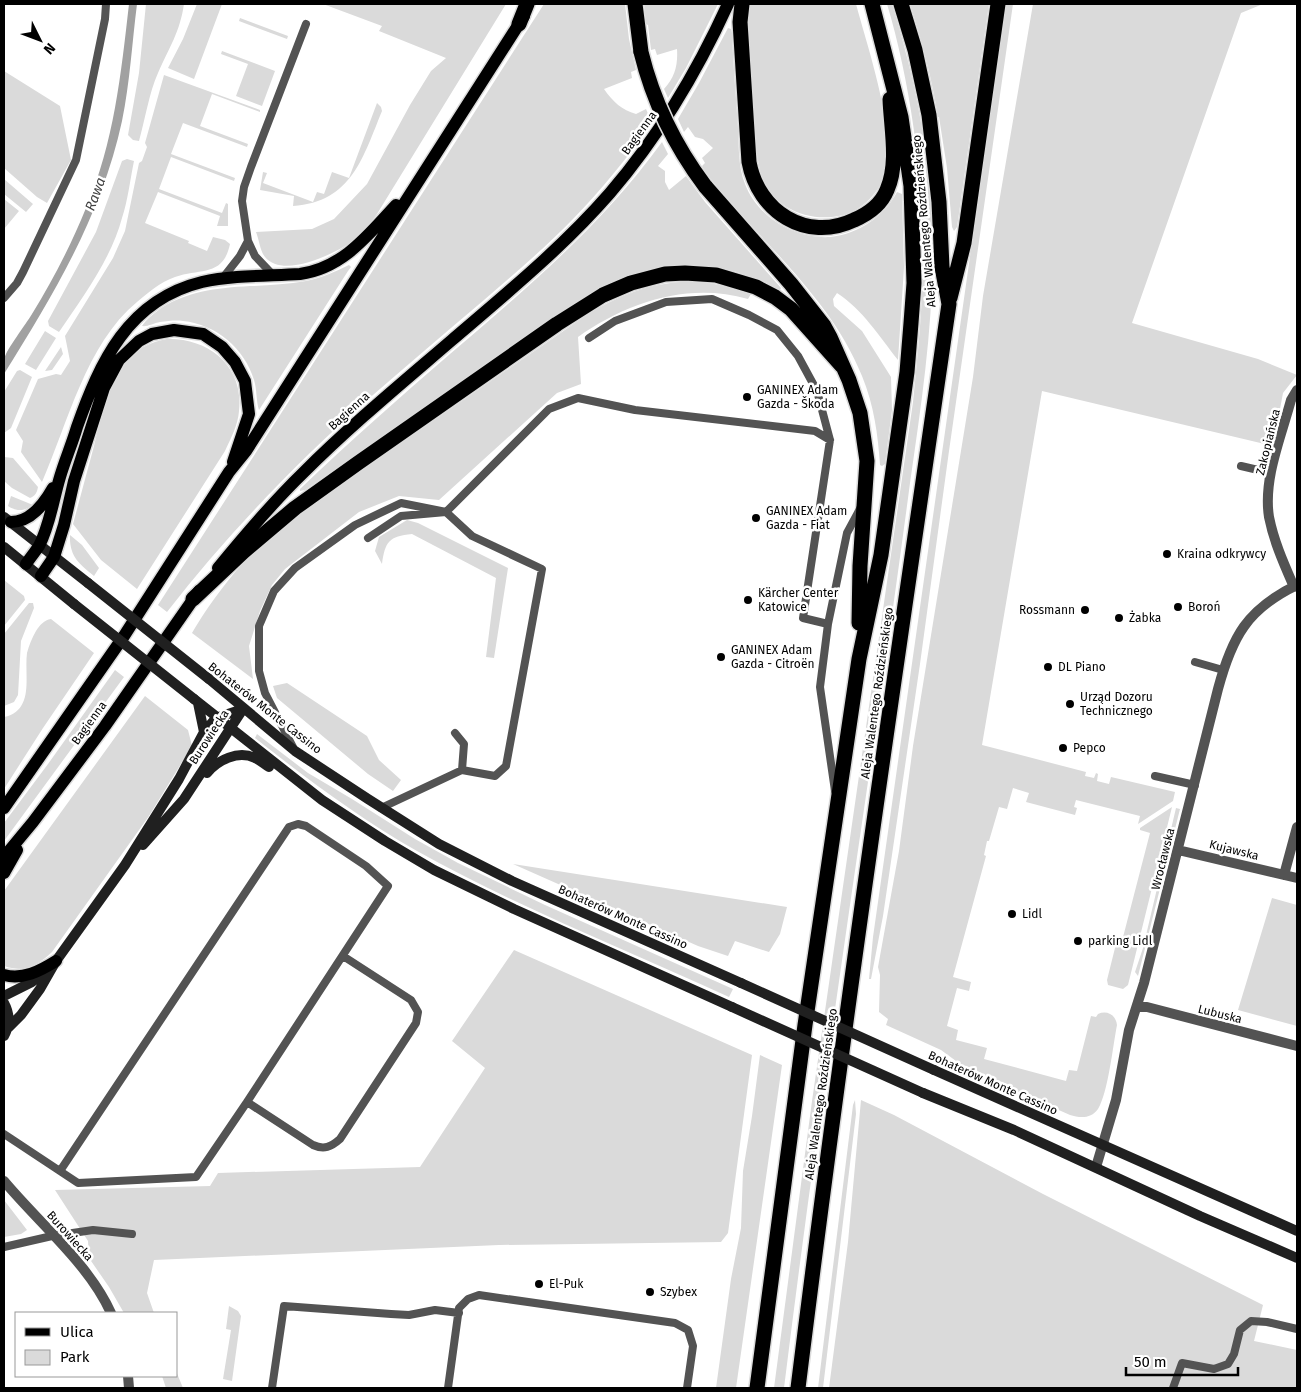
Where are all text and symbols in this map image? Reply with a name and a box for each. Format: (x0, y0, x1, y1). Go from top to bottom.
north arrow (15, 15, 65, 65)
text: N (40, 39, 59, 58)
street label: Bagienna (619, 108, 659, 158)
street label: Aleja Walentego Roździeńskiego (909, 134, 939, 308)
water label: Rawa (82, 175, 109, 213)
place label: GANINEX Adam Gazda - Škoda (757, 383, 838, 411)
street label: Bagienna (326, 389, 372, 433)
marker: GANINEX Adam Gazda - Škoda (741, 391, 753, 403)
street label: Zakopiańska (1253, 407, 1283, 477)
place label: GANINEX Adam Gazda - Fiat (766, 504, 847, 532)
marker: GANINEX Adam Gazda - Fiat (750, 512, 762, 524)
place label: Kraina odkrywcy (1177, 547, 1266, 561)
marker: Kraina odkrywcy (1161, 548, 1173, 560)
place label: Kärcher Center Katowice (758, 586, 839, 614)
marker: Kärcher Center Katowice (742, 594, 754, 606)
place label: Boroń (1188, 600, 1221, 614)
marker: Boroń (1172, 601, 1184, 613)
place label: Rossmann (1019, 603, 1075, 617)
marker: Rossmann (1079, 604, 1091, 616)
street label: Aleja Walentego Roździeńskiego (858, 606, 896, 780)
place label: Żabka (1129, 610, 1161, 625)
marker: Żabka (1113, 612, 1125, 624)
place label: GANINEX Adam Gazda - Citroën (731, 643, 814, 671)
marker: GANINEX Adam Gazda - Citroën (715, 651, 727, 663)
street label: Bohaterów Monte Cassino (205, 659, 325, 757)
place label: DL Piano (1058, 660, 1106, 674)
marker: DL Piano (1042, 661, 1054, 673)
place label: Urząd Dozoru Technicznego (1080, 690, 1153, 718)
street label: Bagienna (69, 698, 109, 748)
marker: Urząd Dozoru Technicznego (1064, 698, 1076, 710)
street label: Burowiecka (186, 707, 232, 767)
place label: Pepco (1073, 741, 1106, 755)
marker: Pepco (1057, 742, 1069, 754)
street label: Wrocławska (1149, 826, 1177, 892)
street label: Kujawska (1208, 837, 1260, 863)
street label: Bohaterów Monte Cassino (556, 882, 690, 952)
place label: Lidl (1022, 907, 1043, 921)
marker: Lidl (1006, 908, 1018, 920)
place label: parking Lidl (1088, 934, 1153, 948)
marker: parking Lidl (1072, 935, 1084, 947)
street label: Lubuska (1196, 1002, 1244, 1026)
street label: Aleja Walentego Roździeńskiego (802, 1007, 840, 1181)
street label: Bohaterów Monte Cassino (926, 1048, 1060, 1118)
street label: Burowiecka (44, 1208, 96, 1264)
place label: El-Puk (549, 1277, 584, 1291)
marker: El-Puk (533, 1278, 545, 1290)
place label: Szybex (660, 1285, 697, 1299)
marker: Szybex (644, 1286, 656, 1298)
legend (15, 1312, 178, 1377)
text: Ulica (60, 1323, 94, 1341)
scale bar (1126, 1344, 1238, 1376)
text: Park (60, 1348, 90, 1366)
text: 50 m (1134, 1353, 1167, 1371)

